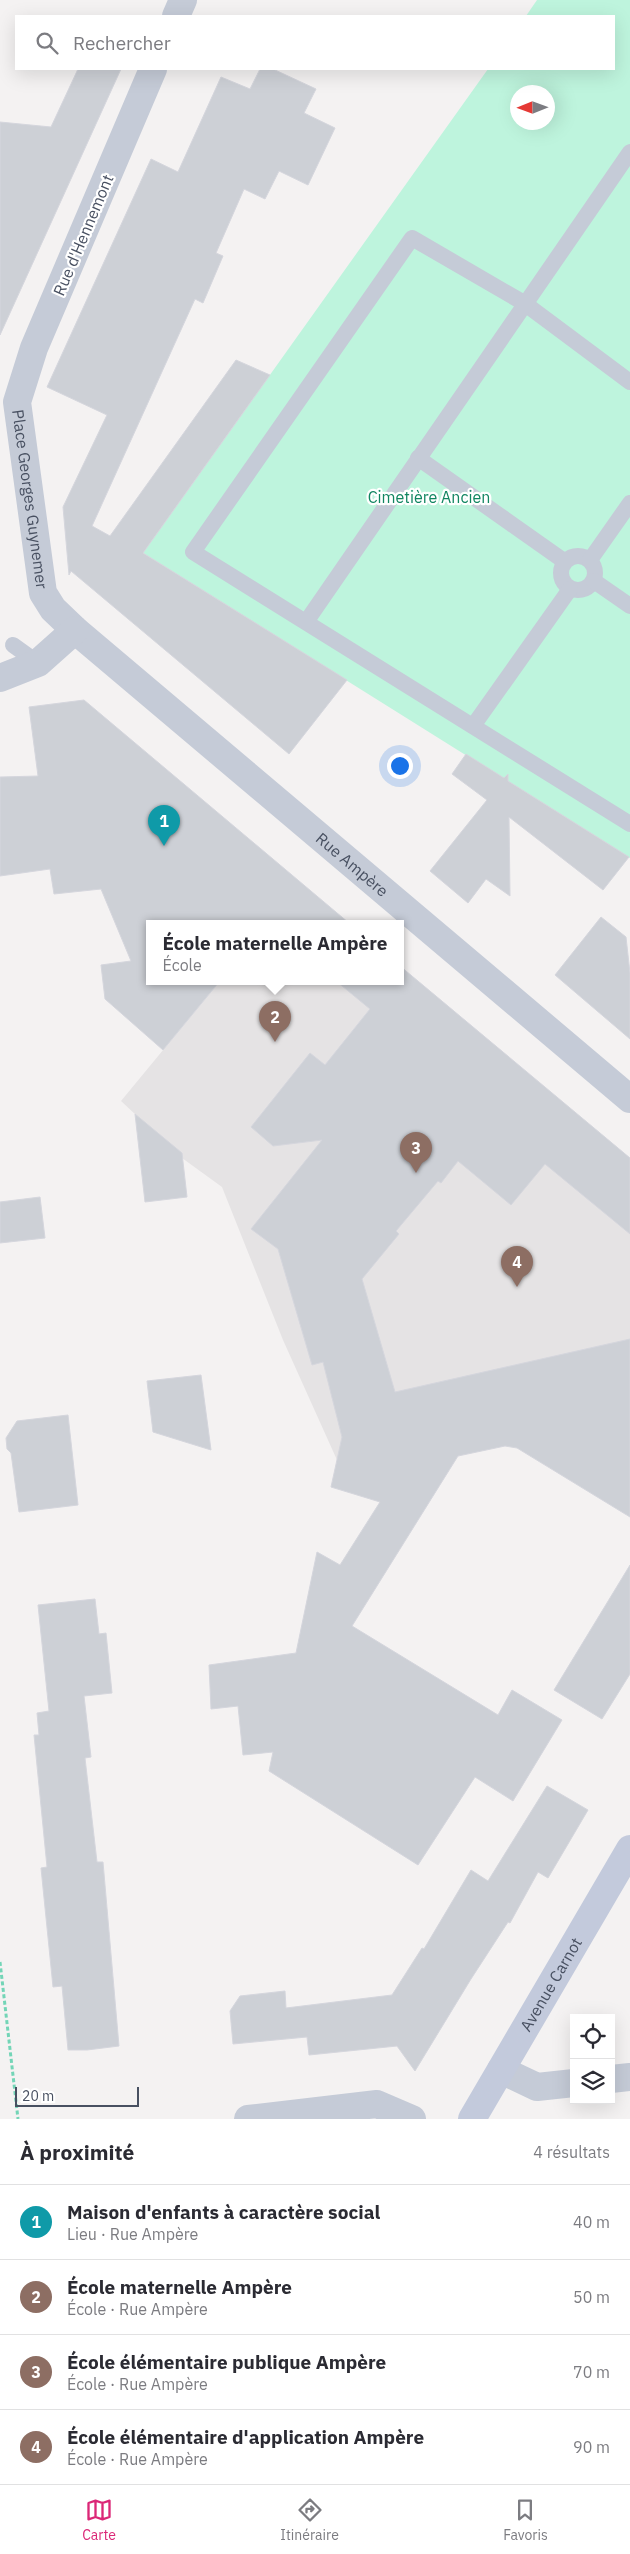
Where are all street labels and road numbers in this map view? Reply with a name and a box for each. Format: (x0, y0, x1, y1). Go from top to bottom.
street label: Rue d'Hennemont (48, 171, 118, 299)
street label: Place Georges Guynemer (8, 408, 52, 590)
street label: Rue Ampère (312, 828, 393, 901)
street label: Avenue Carnot (516, 1934, 586, 2035)

